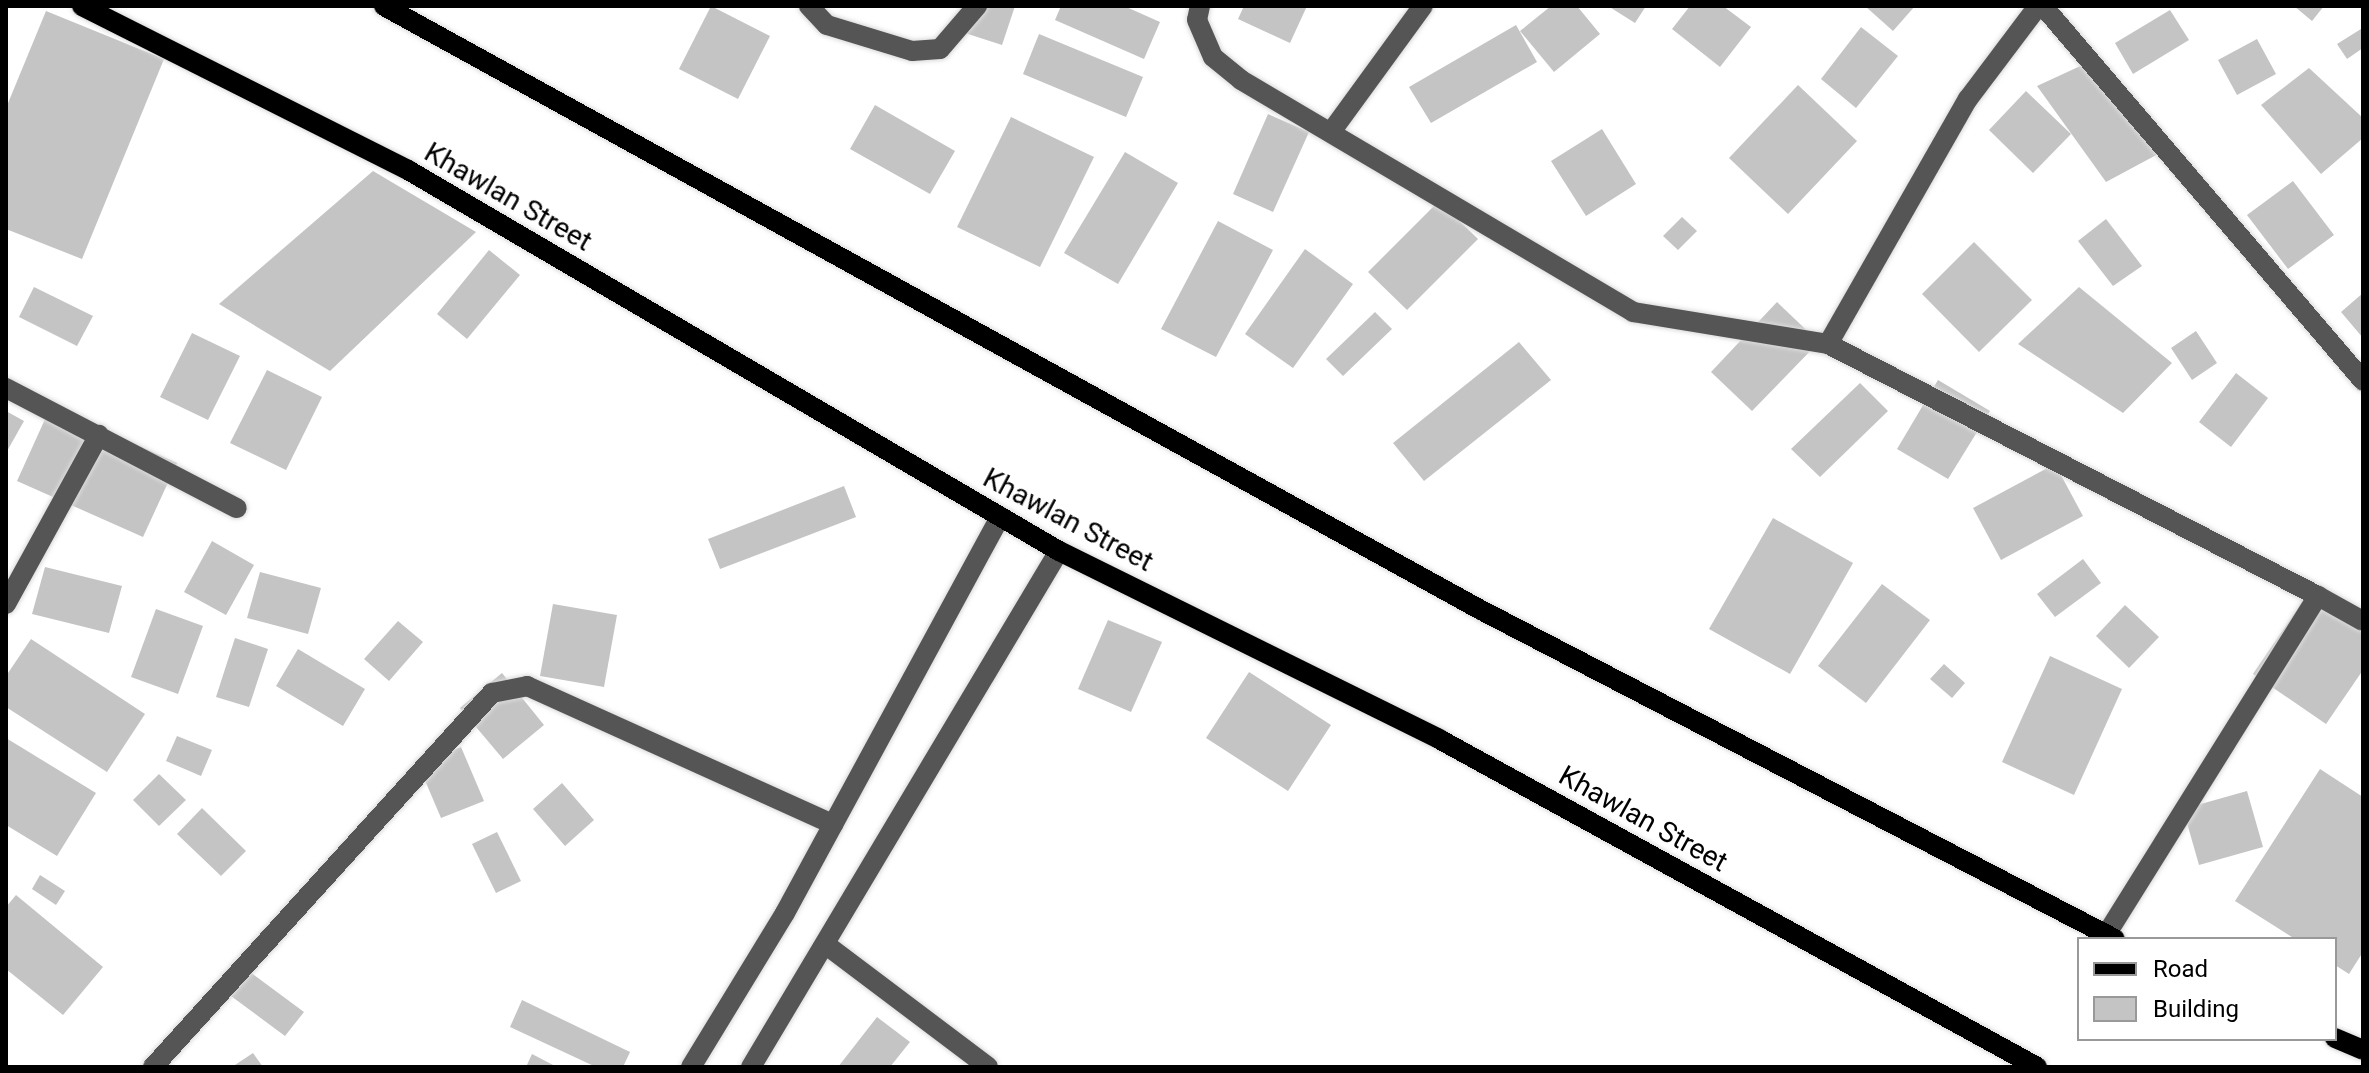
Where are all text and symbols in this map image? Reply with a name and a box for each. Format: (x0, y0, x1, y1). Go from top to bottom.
street label: Khawlan Street (418, 136, 598, 258)
street label: Khawlan Street (977, 461, 1159, 579)
street label: Khawlan Street (1553, 759, 1733, 879)
legend (2077, 937, 2337, 1041)
text: Road (2153, 955, 2208, 983)
text: Building (2153, 995, 2239, 1023)

